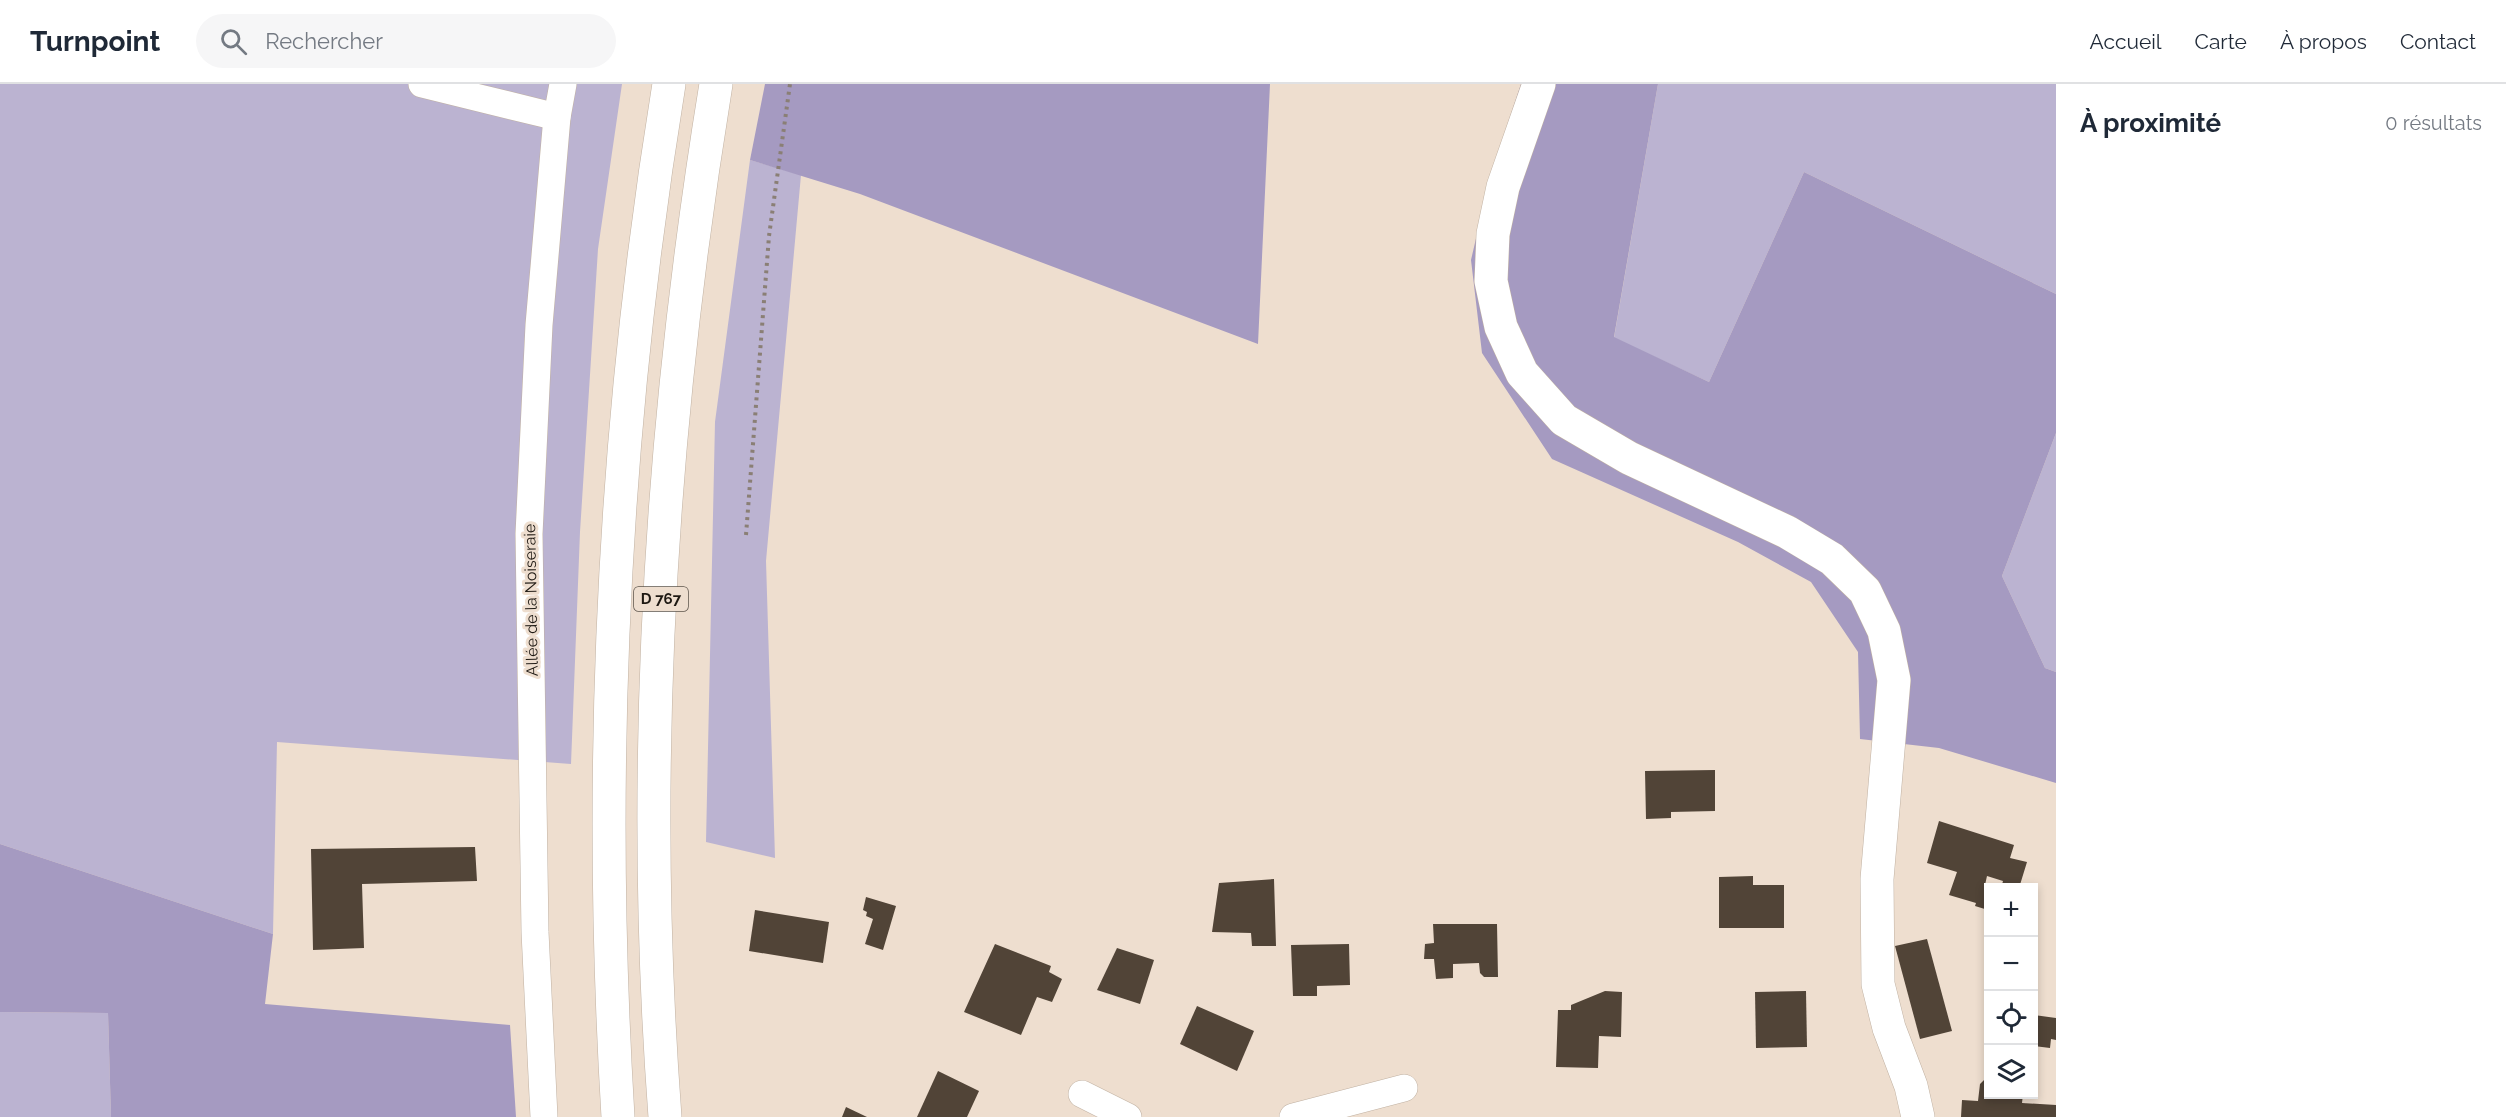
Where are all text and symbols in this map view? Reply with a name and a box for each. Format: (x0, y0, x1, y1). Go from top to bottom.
search box (196, 14, 616, 68)
text: Turnpoint (30, 25, 160, 58)
icon: search (217, 25, 250, 58)
text: Rechercher (265, 28, 383, 54)
text: Accueil (2090, 29, 2162, 54)
text: Carte (2195, 29, 2247, 54)
text: À propos (2280, 29, 2367, 54)
text: Contact (2400, 29, 2476, 54)
text: À proximité (2080, 108, 2221, 138)
text: 0 résultats (2385, 111, 2482, 135)
street label: Allée de la Noiseraie (520, 524, 542, 676)
road number: D 767 (634, 587, 688, 611)
map controls (1984, 883, 2038, 1099)
button: + (1984, 883, 2038, 937)
button: − (1984, 937, 2038, 991)
button: locate (1984, 991, 2038, 1045)
button: layers (1984, 1045, 2038, 1099)

